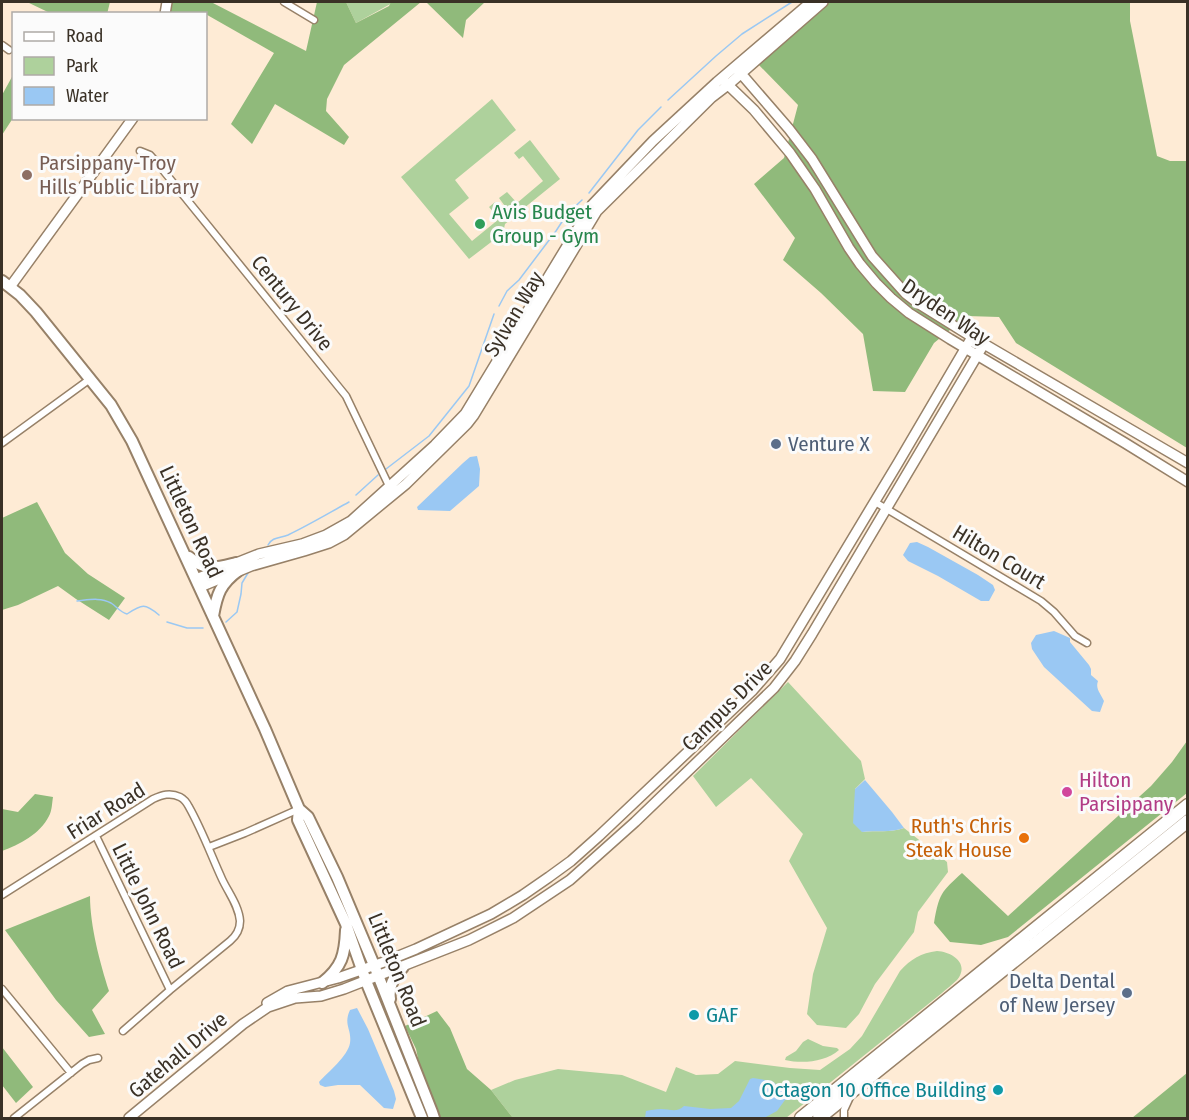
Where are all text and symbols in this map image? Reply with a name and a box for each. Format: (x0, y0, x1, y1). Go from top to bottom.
legend (12, 12, 207, 120)
text: Road (66, 25, 103, 47)
text: Park (66, 55, 99, 77)
text: Water (66, 85, 109, 107)
place label: Parsippany-Troy Hills Public Library (39, 150, 199, 200)
marker: Parsippany-Troy Hills Public Library (20, 168, 34, 182)
place label: Avis Budget Group - Gym (492, 199, 599, 249)
marker: Avis Budget Group - Gym (473, 217, 487, 231)
street label: Century Drive (246, 250, 338, 356)
street label: Sylvan Way (478, 266, 550, 361)
street label: Dryden Way (897, 273, 996, 351)
place label: Venture X (788, 431, 871, 457)
marker: Venture X (769, 437, 783, 451)
street label: Littleton Road (154, 462, 228, 582)
street label: Hilton Court (948, 519, 1050, 595)
street label: Campus Drive (676, 655, 778, 757)
place label: Hilton Parsippany (1079, 767, 1174, 817)
street label: Friar Road (62, 777, 150, 845)
marker: Hilton Parsippany (1060, 785, 1074, 799)
place label: Ruth's Chris Steak House (906, 813, 1012, 863)
marker: Ruth's Chris Steak House (1017, 831, 1031, 845)
street label: Little John Road (106, 839, 190, 973)
street label: Littleton Road (362, 909, 432, 1031)
place label: Delta Dental of New Jersey (999, 968, 1116, 1018)
marker: Delta Dental of New Jersey (1120, 986, 1134, 1000)
place label: GAF (706, 1002, 738, 1028)
street label: Gatehall Drive (123, 1006, 233, 1104)
marker: GAF (687, 1008, 701, 1022)
place label: Octagon 10 Office Building (761, 1077, 986, 1103)
marker: Octagon 10 Office Building (991, 1083, 1005, 1097)

